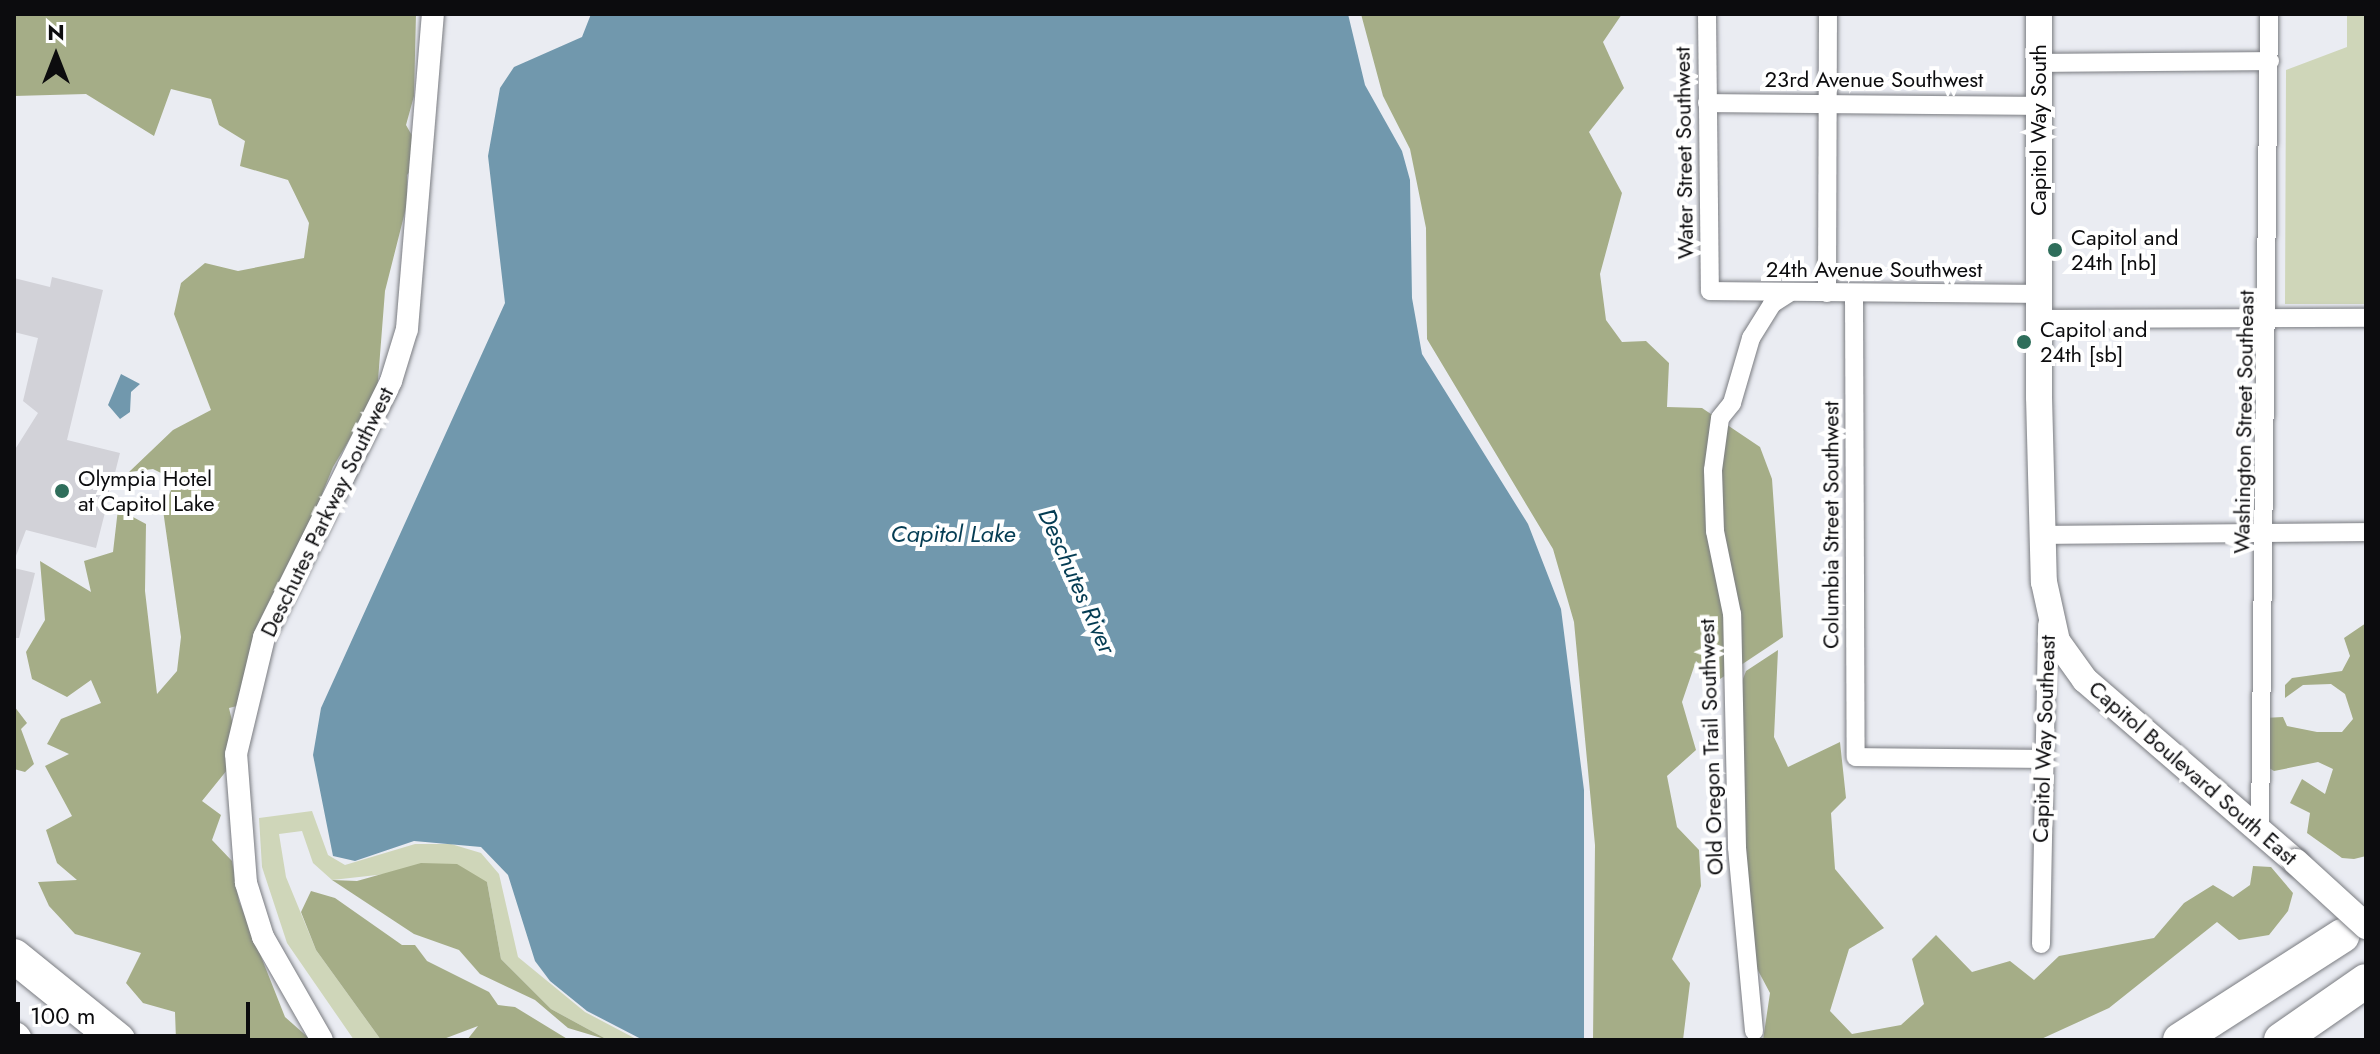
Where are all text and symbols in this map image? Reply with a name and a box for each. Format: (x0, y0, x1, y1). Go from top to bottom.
north arrow (16, 16, 96, 96)
text: N (47, 16, 65, 48)
street label: Capitol Way South (2026, 44, 2052, 216)
street label: Water Street Southwest (1669, 47, 1699, 259)
street label: 23rd Avenue Southwest (1765, 67, 1983, 93)
place label: Capitol and 24th [nb] (2071, 224, 2179, 276)
marker: Capitol and 24th [nb] (2046, 241, 2064, 259)
street label: 24th Avenue Southwest (1766, 257, 1982, 283)
street label: Washington Street Southeast (2229, 290, 2259, 554)
place label: Capitol and 24th [sb] (2040, 316, 2148, 368)
marker: Capitol and 24th [sb] (2015, 333, 2033, 351)
street label: Deschutes Parkway Southwest (255, 383, 399, 641)
street label: Columbia Street Southwest (1818, 401, 1844, 649)
place label: Olympia Hotel at Capitol Lake (78, 465, 214, 516)
marker: Olympia Hotel at Capitol Lake (53, 482, 71, 500)
water label: Deschutes River (1032, 504, 1122, 658)
water label: Capitol Lake (890, 520, 1016, 548)
street label: Old Oregon Trail Southwest (1693, 618, 1729, 876)
street label: Capitol Way Southeast (2027, 635, 2061, 843)
street label: Capitol Boulevard South East (2083, 675, 2303, 871)
scale bar (20, 986, 254, 1036)
text: 100 m (30, 998, 96, 1033)

